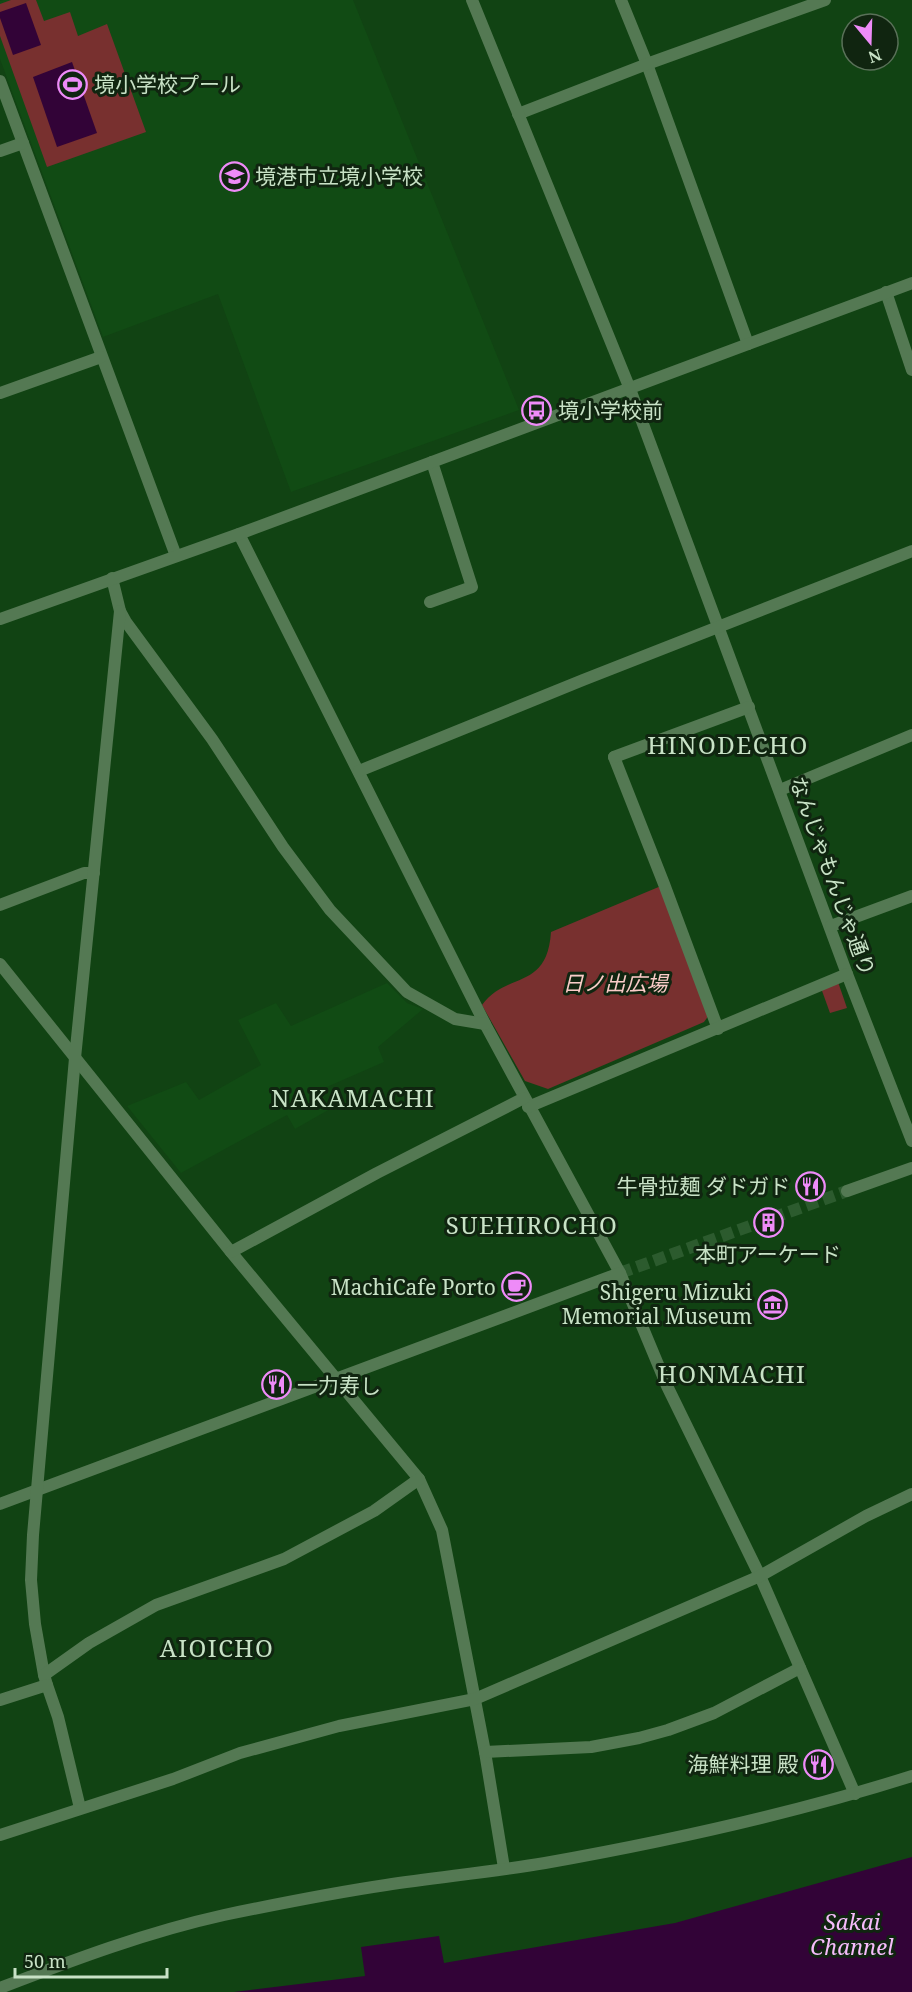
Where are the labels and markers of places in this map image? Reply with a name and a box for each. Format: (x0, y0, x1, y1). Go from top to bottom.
sports icon: 境小学校プール (57, 68, 89, 100)
place label: 境小学校プール (94, 70, 241, 98)
school or university icon: 境港市立境小学校 (218, 160, 250, 192)
place label: 境港市立境小学校 (255, 162, 423, 190)
bus stop icon: 境小学校前 (521, 394, 553, 426)
place label: 境小学校前 (558, 396, 663, 424)
restaurant icon: 牛骨拉麺 ダドガド (795, 1170, 827, 1202)
place label: 牛骨拉麺 ダドガド (617, 1172, 790, 1200)
building icon: 本町アーケード (752, 1207, 784, 1239)
place label: 本町アーケード (695, 1240, 841, 1268)
cafe icon: MachiCafe Porto (501, 1271, 533, 1303)
place label: MachiCafe Porto (331, 1273, 496, 1301)
place label: Shigeru Mizuki Memorial Museum (562, 1278, 752, 1330)
museum icon: Shigeru Mizuki Memorial Museum (757, 1288, 789, 1320)
restaurant icon: 一力寿し (260, 1369, 292, 1401)
place label: 一力寿し (297, 1371, 381, 1399)
restaurant icon: 海鮮料理 殿 (803, 1748, 835, 1780)
place label: 海鮮料理 殿 (688, 1750, 798, 1778)

